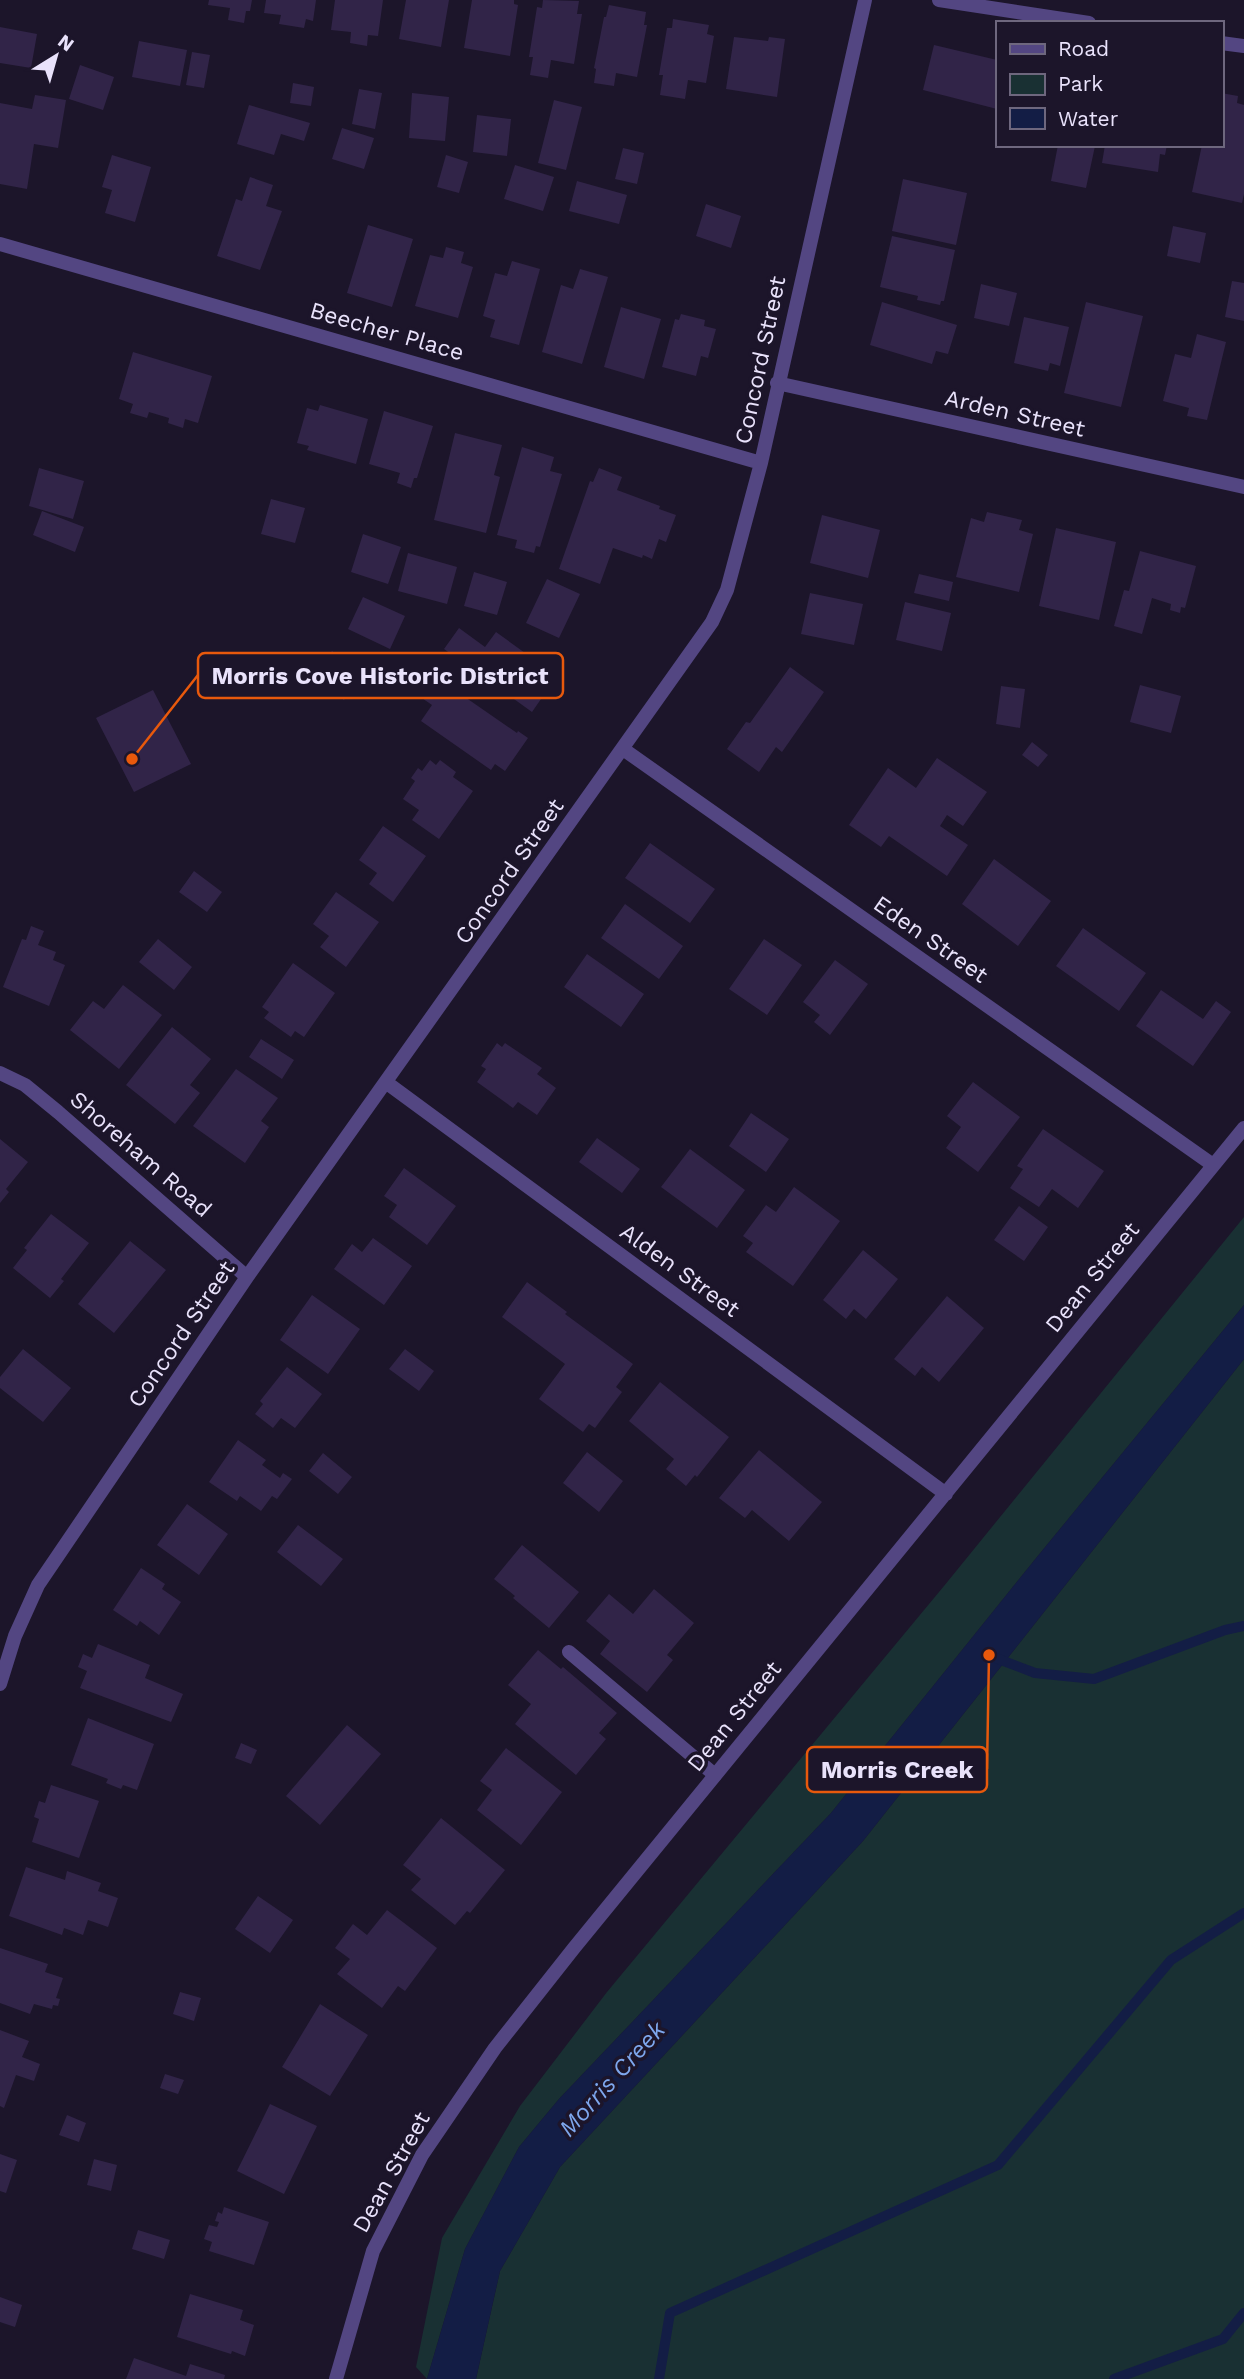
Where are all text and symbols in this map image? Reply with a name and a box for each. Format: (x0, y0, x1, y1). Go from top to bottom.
north arrow (21, 21, 91, 91)
legend (996, 21, 1223, 147)
text: N (53, 29, 78, 56)
text: Road (1058, 36, 1109, 61)
text: Park (1058, 71, 1103, 96)
text: Water (1058, 106, 1119, 131)
street label: Concord Street (730, 273, 792, 447)
street label: Beecher Place (307, 297, 467, 366)
street label: Arden Street (942, 384, 1088, 443)
callout: Morris Cove Historic District (198, 653, 563, 698)
text: Morris Cove Historic District (211, 662, 549, 690)
street label: Concord Street (449, 793, 570, 949)
street label: Eden Street (868, 890, 993, 989)
street label: Shoreham Road (65, 1086, 217, 1223)
street label: Dean Street (1040, 1216, 1145, 1338)
street label: Alden Street (615, 1218, 745, 1323)
street label: Concord Street (122, 1256, 241, 1413)
street label: Dean Street (682, 1655, 787, 1777)
callout: Morris Creek (807, 1747, 987, 1792)
text: Morris Creek (821, 1756, 973, 1784)
water label: Morris Creek (553, 2015, 671, 2142)
street label: Dean Street (347, 2107, 436, 2237)

